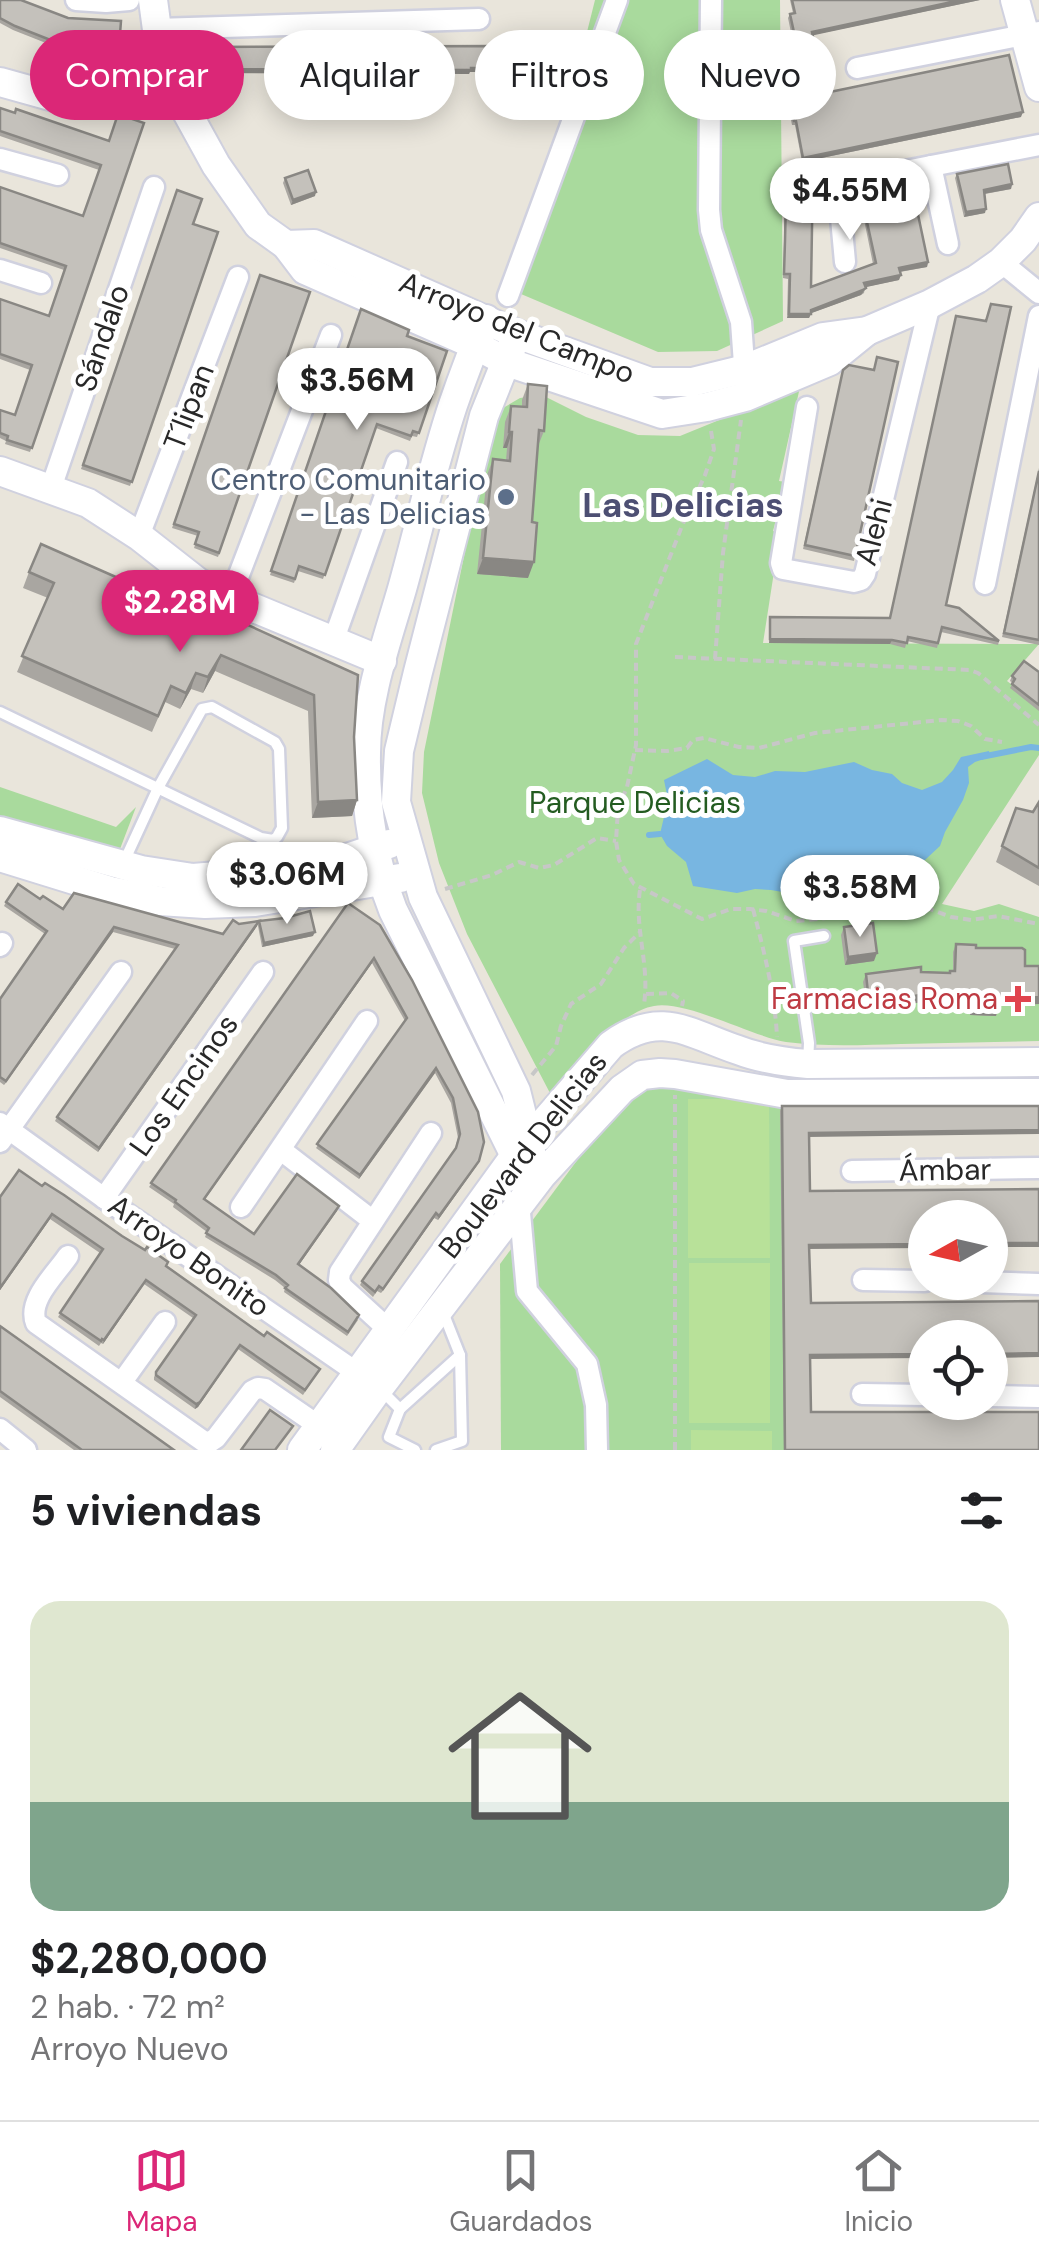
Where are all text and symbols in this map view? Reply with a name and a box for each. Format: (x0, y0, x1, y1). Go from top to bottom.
chip: Comprar (30, 30, 244, 120)
chip: Alquilar (264, 30, 455, 120)
chip: Filtros (475, 30, 644, 120)
chip: Nuevo (664, 30, 836, 120)
pin: $4.55M (769, 158, 931, 243)
text: $4.55M (792, 169, 908, 211)
street label: Arroyo del Campo (394, 262, 641, 393)
street label: Sándalo (65, 279, 138, 396)
pin: $3.56M (276, 348, 438, 433)
street label: T´lipan (154, 358, 223, 456)
text: $3.56M (299, 359, 415, 401)
place label: Centro Comunitario - Las Delicias (210, 460, 486, 533)
district label: Las Delicias (582, 482, 784, 528)
marker: Centro Comunitario - Las Delicias (495, 486, 517, 508)
street label: Alehi (846, 494, 901, 570)
pin: $2.28M (99, 570, 261, 655)
text: $2.28M (124, 581, 236, 623)
park label: Parque Delicias (529, 783, 741, 822)
pin: $3.06M (206, 842, 368, 927)
text: $3.06M (229, 853, 345, 895)
pin: $3.58M (779, 855, 941, 940)
text: $3.58M (802, 866, 918, 908)
place label: Farmacias Roma (771, 979, 998, 1018)
marker: Farmacias Roma (1007, 988, 1029, 1010)
street label: Los Encinos (120, 1006, 247, 1163)
street label: Boulevard Delicias (430, 1043, 616, 1266)
street label: Ámbar (898, 1149, 992, 1190)
street label: Arroyo Bonito (101, 1186, 278, 1326)
north arrow (908, 1200, 1008, 1300)
map controls (908, 1200, 1008, 1420)
button: locate (908, 1320, 1008, 1420)
text: 5 viviendas (30, 1483, 262, 1538)
icon: filters (954, 1483, 1009, 1538)
icon: home (430, 1666, 610, 1846)
text: $2,280,000 (30, 1931, 268, 1986)
text: 2 hab. · 72 m² (30, 1986, 225, 2028)
text: Arroyo Nuevo (30, 2028, 229, 2070)
tab: Mapa (126, 2143, 197, 2240)
tab: Guardados (449, 2143, 593, 2240)
tab: Inicio (844, 2143, 913, 2240)

